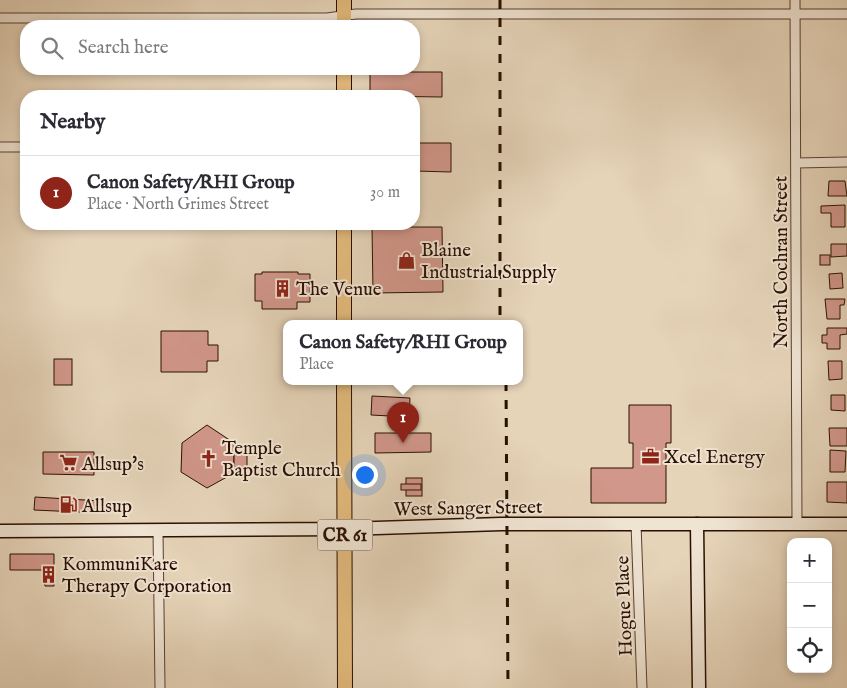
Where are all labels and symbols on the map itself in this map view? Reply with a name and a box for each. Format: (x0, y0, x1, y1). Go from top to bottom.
street label: North Cochran Street (770, 175, 794, 348)
place label: Blaine Industrial Supply (421, 239, 557, 285)
shop icon: Blaine Industrial Supply (397, 250, 417, 270)
building icon: The Venue (272, 278, 292, 298)
place label: The Venue (296, 278, 382, 302)
pin: 1 (387, 402, 419, 443)
place label: Temple Baptist Church (222, 437, 341, 483)
office icon: Xcel Energy (640, 446, 660, 466)
place label: Xcel Energy (664, 446, 765, 470)
church icon: Temple Baptist Church (198, 448, 218, 468)
supermarket icon: Allsup's (58, 453, 78, 473)
place label: Allsup's (81, 453, 144, 477)
your location (352, 462, 378, 488)
fuel station icon: Allsup (58, 495, 78, 515)
place label: Allsup (81, 495, 132, 519)
street label: West Sanger Street (394, 496, 543, 522)
road number: CR 61 (318, 520, 372, 550)
place label: KommuniKare Therapy Corporation (62, 553, 232, 599)
street label: Hogue Place (611, 555, 639, 657)
building icon: KommuniKare Therapy Corporation (38, 564, 58, 584)

